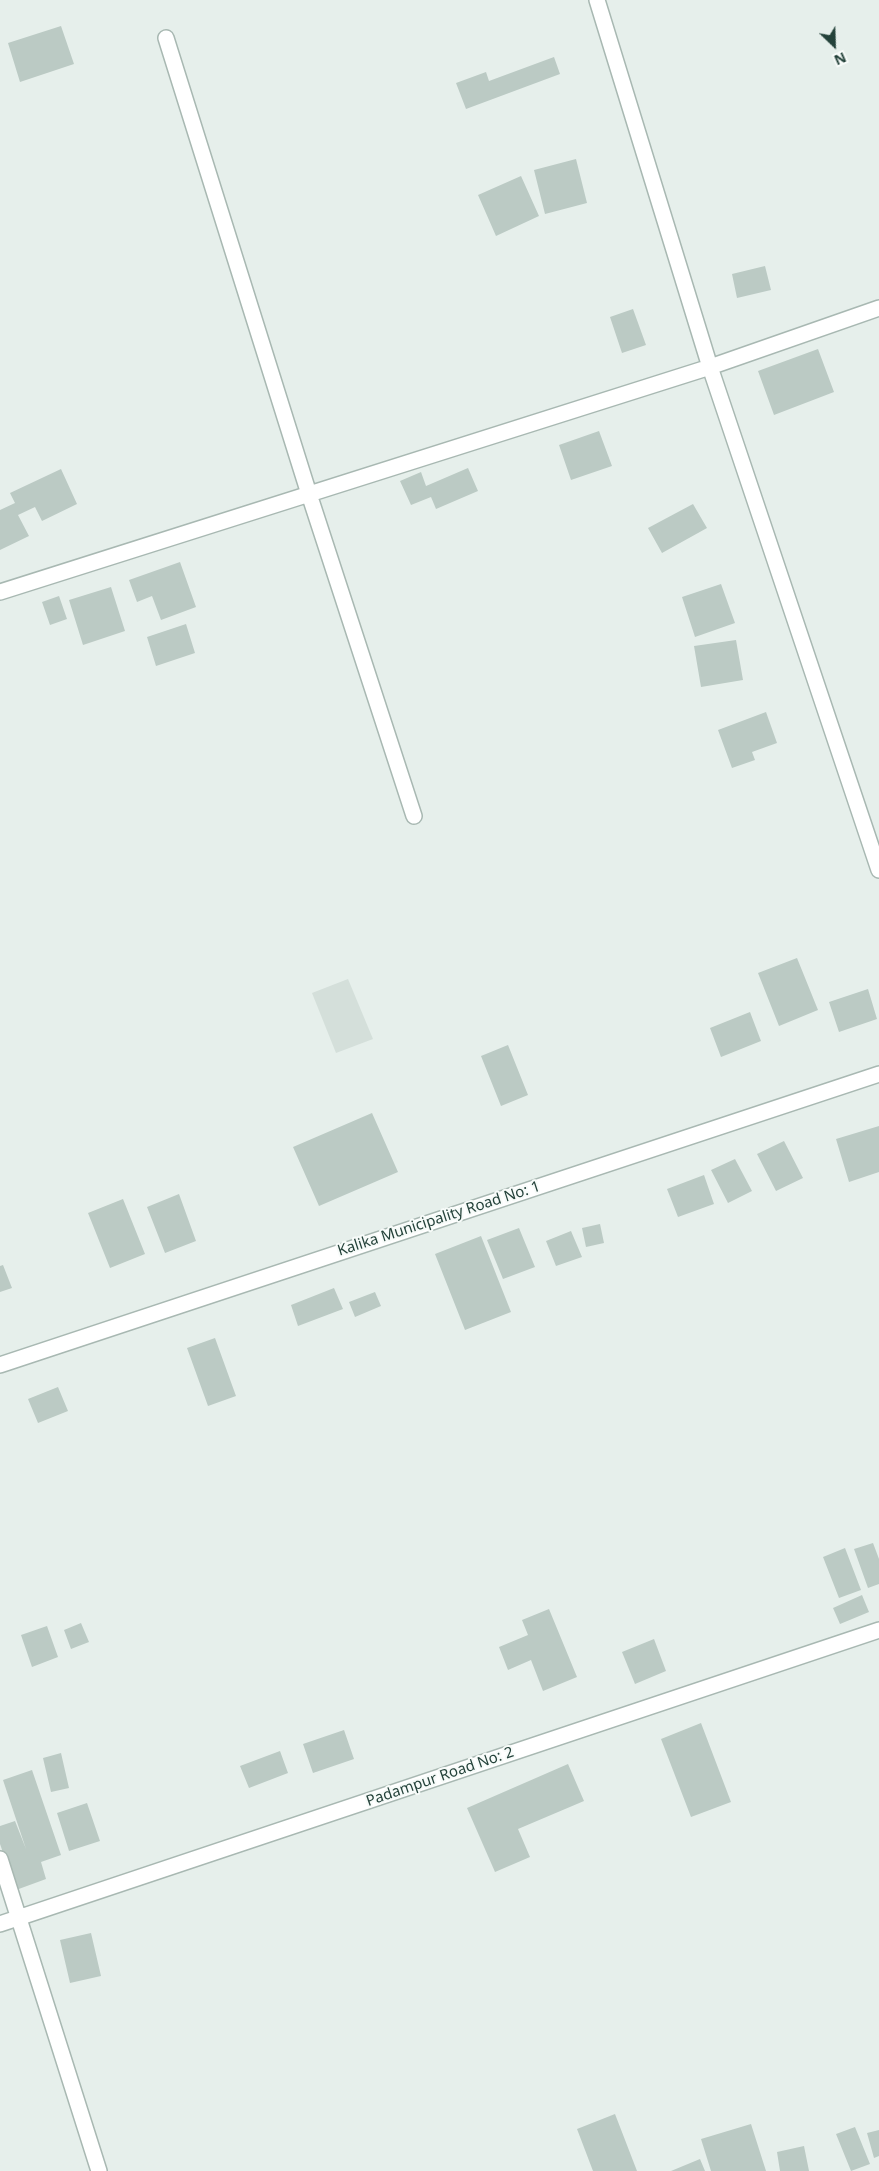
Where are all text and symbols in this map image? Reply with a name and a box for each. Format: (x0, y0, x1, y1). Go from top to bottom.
north arrow (809, 20, 859, 70)
text: N (831, 48, 849, 70)
street label: Kalika Municipality Road No: 1 (335, 1178, 543, 1260)
street label: Padampur Road No: 2 (364, 1743, 516, 1811)

